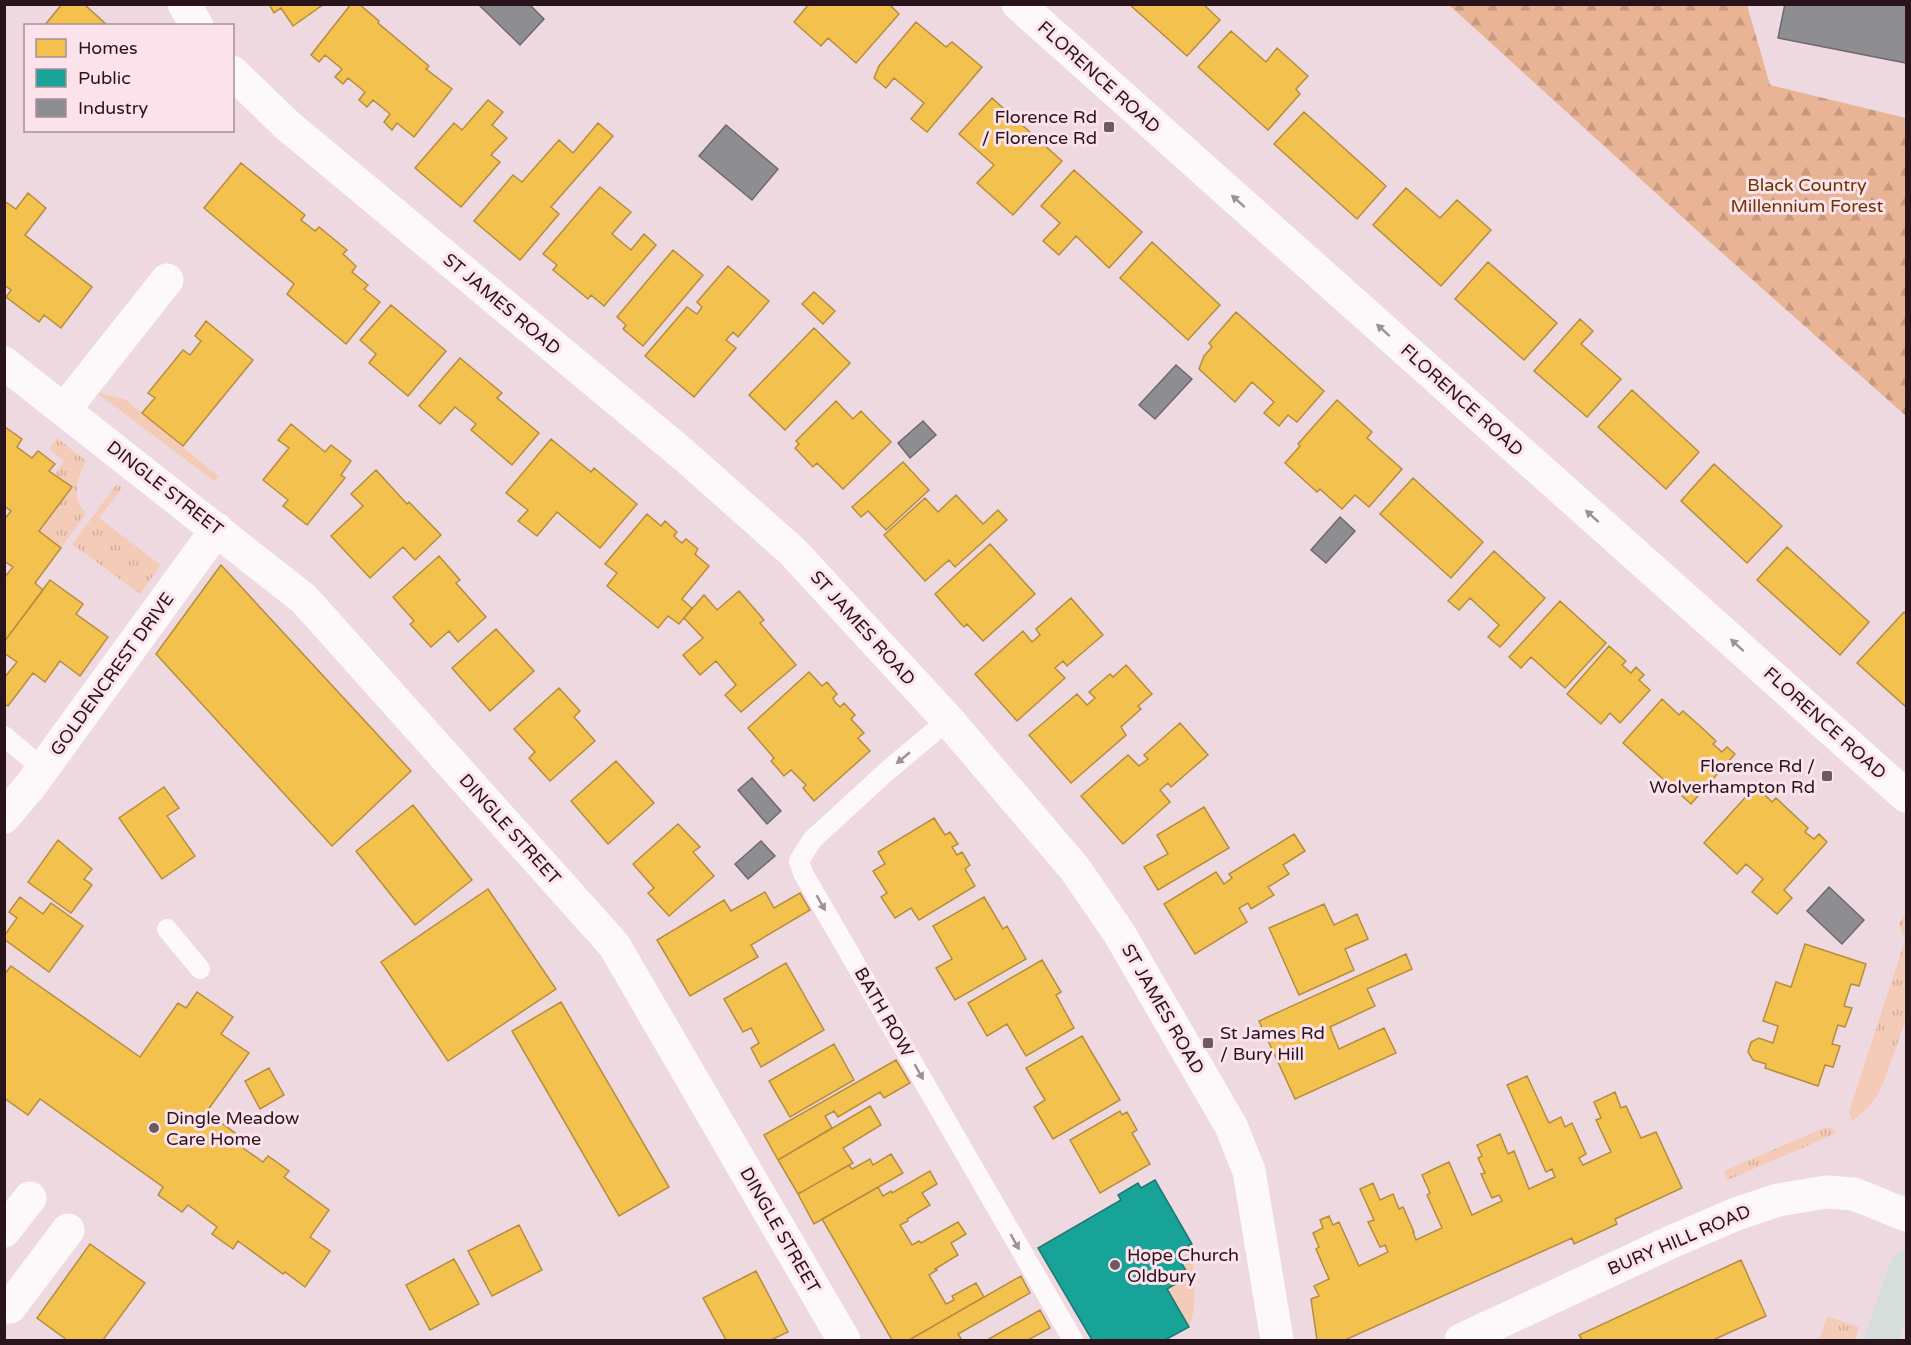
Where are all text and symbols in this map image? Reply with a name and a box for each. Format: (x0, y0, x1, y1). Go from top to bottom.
street label: FLORENCE ROAD (1033, 16, 1165, 138)
legend (24, 24, 234, 132)
text: Homes (78, 37, 138, 59)
text: Public (78, 67, 131, 89)
text: Industry (78, 97, 149, 119)
place label: Florence Rd / Florence Rd (982, 106, 1097, 149)
marker: Florence Rd / Florence Rd (1102, 120, 1116, 134)
park label: Black Country Millennium Forest (1731, 174, 1884, 217)
one-way arrow (1230, 194, 1245, 208)
street label: ST JAMES ROAD (439, 248, 565, 360)
one-way arrow (1376, 324, 1391, 337)
street label: FLORENCE ROAD (1396, 339, 1528, 461)
street label: DINGLE STREET (103, 436, 228, 540)
one-way arrow (1585, 510, 1600, 523)
street label: ST JAMES ROAD (806, 566, 920, 690)
street label: GOLDENCREST DRIVE (45, 588, 179, 760)
one-way arrow (1730, 638, 1745, 652)
street label: FLORENCE ROAD (1759, 662, 1891, 784)
one-way arrow (896, 751, 911, 764)
place label: Florence Rd / Wolverhampton Rd (1649, 755, 1815, 798)
street label: DINGLE STREET (455, 769, 566, 889)
marker: Florence Rd / Wolverhampton Rd (1820, 769, 1834, 783)
one-way arrow (816, 895, 826, 912)
street label: ST JAMES ROAD (1117, 940, 1209, 1078)
street label: BATH ROW (850, 963, 918, 1061)
place label: St James Rd / Bury Hill (1220, 1022, 1325, 1065)
marker: St James Rd / Bury Hill (1201, 1036, 1215, 1050)
one-way arrow (914, 1064, 924, 1081)
place label: Dingle Meadow Care Home (166, 1107, 299, 1150)
marker: Dingle Meadow Care Home (147, 1121, 161, 1135)
street label: DINGLE STREET (735, 1163, 825, 1297)
street label: BURY HILL ROAD (1604, 1200, 1754, 1280)
one-way arrow (1010, 1234, 1020, 1251)
place label: Hope Church Oldbury (1127, 1244, 1239, 1287)
marker: Hope Church Oldbury (1108, 1258, 1122, 1272)

